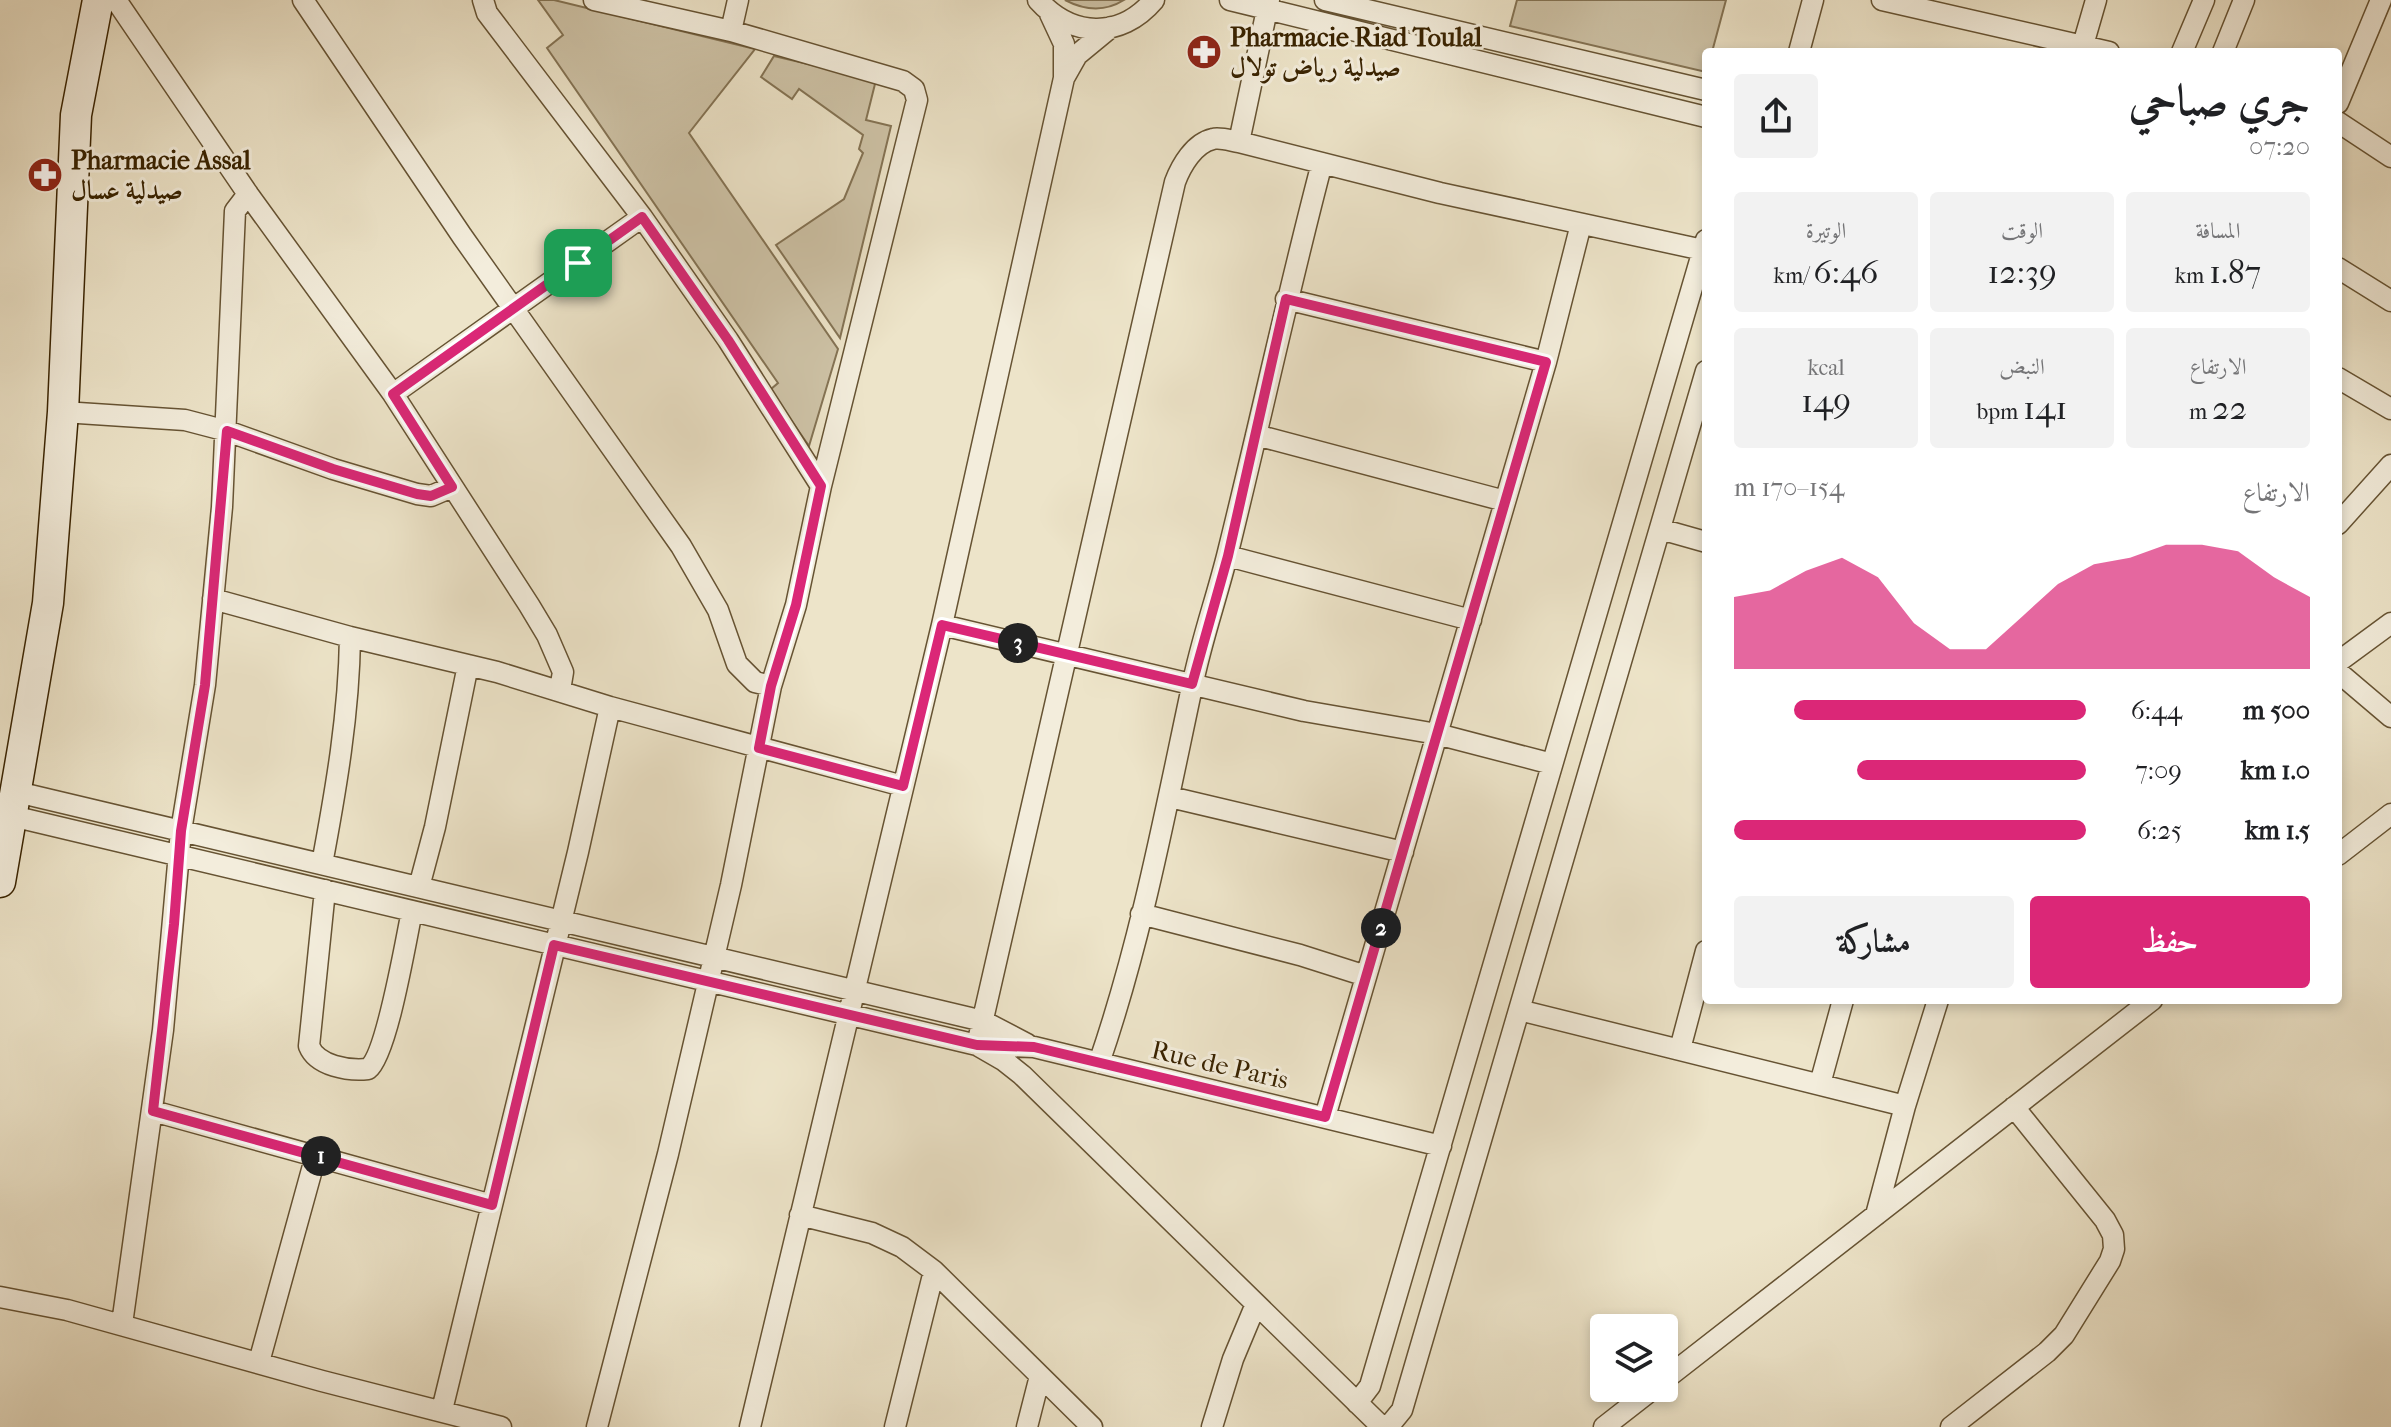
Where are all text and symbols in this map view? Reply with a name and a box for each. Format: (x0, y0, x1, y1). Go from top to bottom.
place label: Pharmacie Riad Toulal صيدلية رياض تولال (1230, 22, 1483, 84)
pharmacy icon: Pharmacie Riad Toulal صيدلية رياض تولال (1185, 33, 1223, 71)
button: share (1734, 74, 1818, 158)
text: جري صباحي (2129, 75, 2310, 126)
text: 07:20 (2249, 131, 2310, 162)
place label: Pharmacie Assal صيدلية عسال (71, 145, 251, 206)
pharmacy icon: Pharmacie Assal صيدلية عسال (26, 156, 64, 194)
text: الوتيرة (1806, 218, 1846, 244)
text: الوقت (2001, 218, 2043, 244)
text: المسافة (2196, 218, 2240, 244)
pin (544, 229, 612, 297)
icon: arrive (556, 241, 600, 285)
text: 6:46 (1813, 252, 1878, 292)
text: 12:39 (1987, 252, 2057, 292)
text: 1.87 (2209, 252, 2261, 292)
text: /km (1774, 263, 1813, 289)
text: km (2175, 263, 2209, 289)
text: النبض (1999, 354, 2045, 380)
text: الارتفاع (2189, 354, 2247, 380)
text: kcal (1807, 355, 1845, 381)
text: 149 (1801, 381, 1851, 421)
text: 141 (2023, 388, 2067, 428)
text: 22 (2212, 388, 2247, 428)
text: bpm (1977, 399, 2023, 425)
text: m (2189, 399, 2212, 425)
text: 154–170 m (1734, 472, 1844, 503)
text: الارتفاع (2243, 477, 2310, 508)
pin: 3 (998, 623, 1038, 663)
text: 3 (1013, 630, 1023, 656)
text: 6:44 (2131, 695, 2182, 726)
text: 500 m (2243, 695, 2310, 726)
text: 7:09 (2135, 755, 2182, 786)
text: 1.0 km (2241, 755, 2310, 786)
text: 6:25 (2137, 815, 2182, 846)
text: 1.5 km (2245, 815, 2310, 846)
button: مشاركة (1734, 896, 2014, 988)
button: حفظ (2030, 896, 2310, 988)
pin: 2 (1361, 908, 1401, 948)
text: 2 (1375, 915, 1387, 941)
street label: Rue de Paris (1148, 1034, 1292, 1096)
pin: 1 (301, 1136, 341, 1176)
text: 1 (317, 1143, 325, 1169)
map controls (1590, 1314, 1678, 1402)
button: layers (1590, 1314, 1678, 1402)

